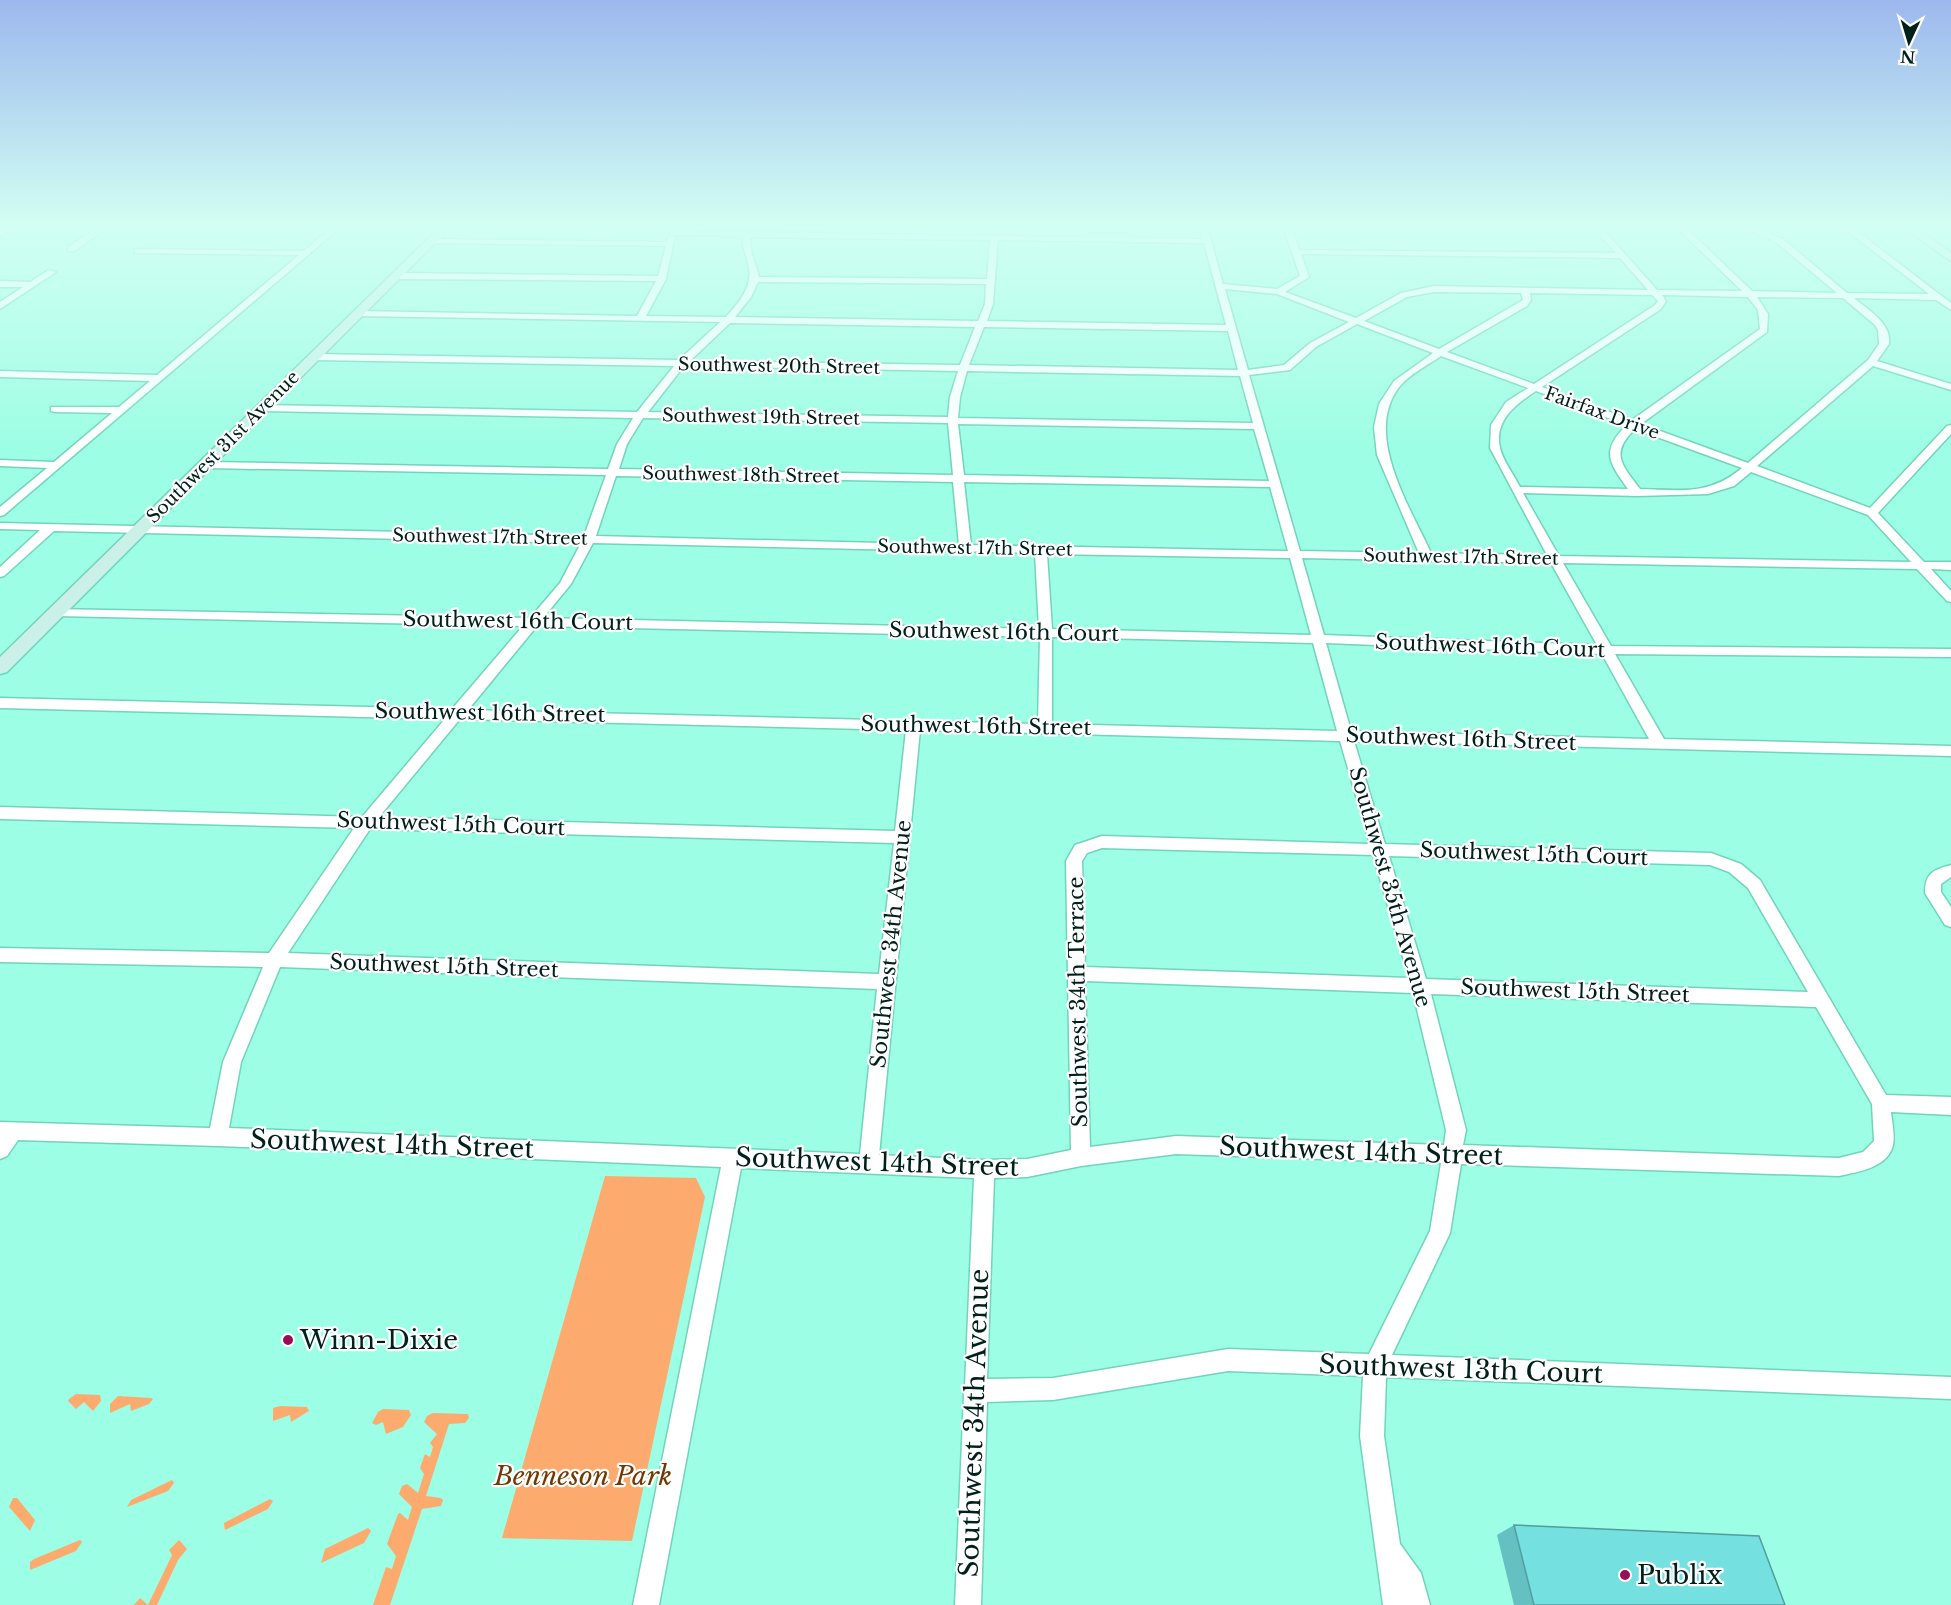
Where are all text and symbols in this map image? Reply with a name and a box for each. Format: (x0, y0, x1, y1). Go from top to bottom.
north arrow (1879, 12, 1939, 72)
text: N (1900, 46, 1916, 67)
street label: Southwest 20th Street (678, 353, 880, 379)
street label: Southwest 31st Avenue (142, 366, 304, 528)
street label: Fairfax Drive (1541, 382, 1663, 444)
street label: Southwest 19th Street (662, 404, 860, 430)
street label: Southwest 18th Street (642, 462, 840, 488)
street label: Southwest 17th Street (392, 524, 588, 550)
street label: Southwest 17th Street (877, 535, 1073, 561)
street label: Southwest 17th Street (1363, 544, 1559, 570)
street label: Southwest 16th Court (403, 606, 633, 636)
street label: Southwest 16th Court (889, 617, 1119, 647)
street label: Southwest 16th Court (1374, 629, 1606, 663)
street label: Southwest 16th Street (374, 698, 606, 728)
street label: Southwest 16th Street (860, 711, 1092, 741)
street label: Southwest 16th Street (1345, 722, 1577, 756)
street label: Southwest 35th Avenue (1343, 764, 1437, 1010)
street label: Southwest 15th Court (336, 807, 566, 841)
street label: Southwest 34th Avenue (865, 819, 917, 1069)
street label: Southwest 15th Court (1419, 837, 1649, 871)
street label: Southwest 34th Terrace (1063, 876, 1093, 1128)
street label: Southwest 15th Street (329, 949, 559, 983)
street label: Southwest 15th Street (1460, 974, 1690, 1008)
street label: Southwest 14th Street (249, 1123, 535, 1165)
street label: Southwest 14th Street (1218, 1130, 1504, 1172)
street label: Southwest 14th Street (734, 1141, 1020, 1183)
street label: Southwest 34th Avenue (953, 1268, 995, 1578)
place label: Winn-Dixie (299, 1324, 458, 1356)
marker: Winn-Dixie (281, 1333, 295, 1347)
street label: Southwest 13th Court (1318, 1348, 1604, 1390)
park label: Benneson Park (493, 1460, 672, 1492)
place label: Publix (1637, 1559, 1723, 1591)
marker: Publix (1618, 1568, 1632, 1582)

